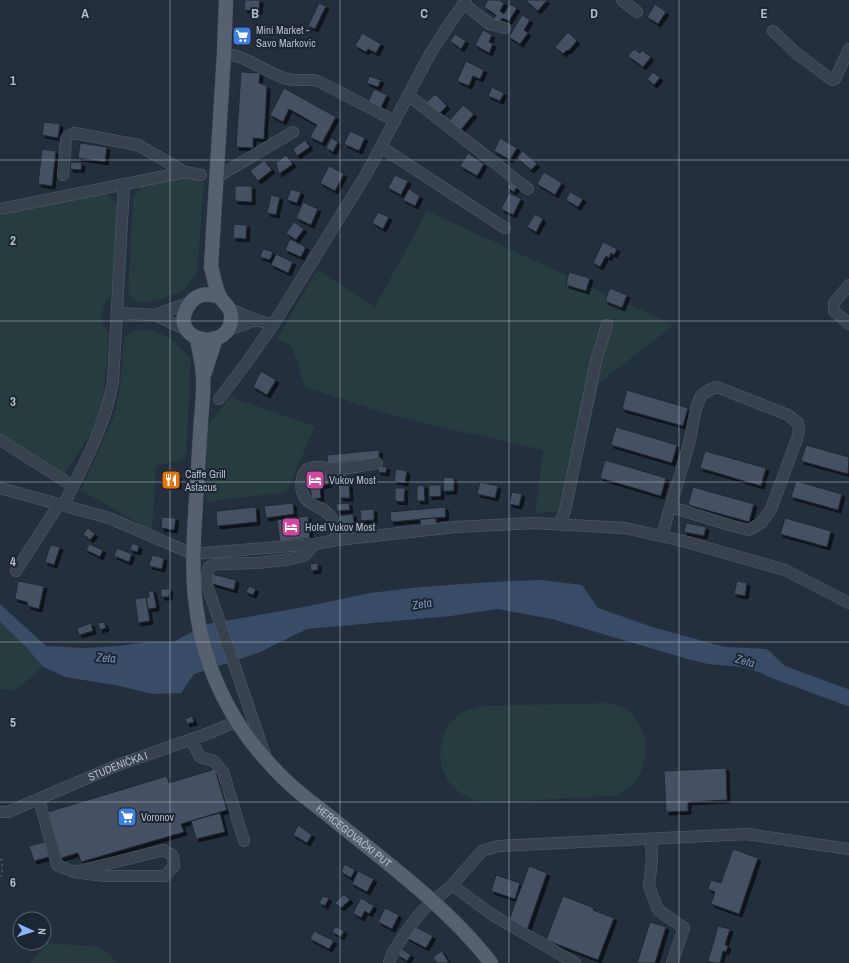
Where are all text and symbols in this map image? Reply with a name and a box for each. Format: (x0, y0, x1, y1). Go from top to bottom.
text: A (81, 5, 89, 22)
text: B (251, 5, 259, 22)
text: C (420, 5, 428, 22)
text: D (590, 5, 598, 22)
text: E (760, 5, 768, 22)
place label: Mini Market - Savo Markovic (256, 23, 316, 50)
supermarket icon: Mini Market - Savo Markovic (231, 25, 253, 47)
text: 1 (10, 72, 16, 89)
text: 2 (10, 232, 16, 249)
text: 3 (10, 393, 16, 410)
place label: Caffe Grill Astacus (184, 467, 225, 494)
restaurant icon: Caffe Grill Astacus (160, 469, 182, 491)
hotel icon: Vukov Most (304, 469, 326, 491)
place label: Vukov Most (329, 473, 376, 487)
hotel icon: Hotel Vukov Most (280, 516, 302, 538)
place label: Hotel Vukov Most (305, 520, 376, 534)
text: 4 (10, 553, 16, 570)
water label: Zeta (410, 594, 433, 614)
water label: Zeta (95, 649, 117, 667)
water label: Zeta (732, 650, 757, 672)
text: 5 (10, 714, 16, 731)
street label: STUDENIČKA I (86, 748, 149, 784)
street label: HERCEGOVAČKI PUT (313, 802, 395, 871)
supermarket icon: Voronov (116, 806, 138, 828)
place label: Voronov (141, 810, 175, 824)
text: 6 (10, 874, 16, 891)
north arrow (12, 911, 52, 951)
text: N (35, 928, 49, 935)

